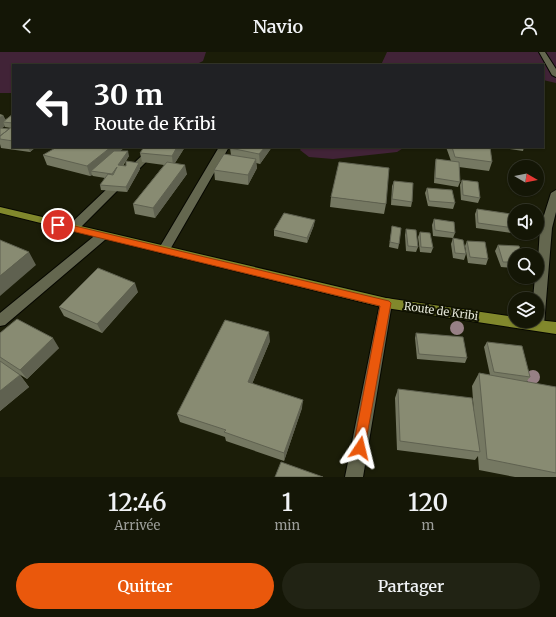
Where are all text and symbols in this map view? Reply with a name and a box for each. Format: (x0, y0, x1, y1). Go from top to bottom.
icon: back (16, 15, 38, 37)
text: Navio (253, 15, 303, 38)
icon: person (518, 15, 540, 37)
text: 30 m (94, 77, 163, 113)
icon: left (28, 80, 80, 132)
text: Route de Kribi (94, 112, 216, 135)
north arrow (508, 160, 544, 196)
map controls (508, 160, 544, 328)
button: sound (508, 204, 544, 240)
pin (41, 208, 75, 242)
icon: arrive (47, 214, 69, 236)
button: search (508, 248, 544, 284)
button: layers (508, 292, 544, 328)
street label: Route de Kribi (403, 299, 479, 323)
position arrow (339, 427, 381, 469)
text: 12:46 (108, 487, 167, 518)
text: 1 (282, 487, 293, 518)
text: 120 (408, 487, 448, 518)
text: Arrivée (114, 517, 160, 534)
text: min (274, 517, 300, 534)
text: m (422, 517, 435, 534)
button: Quitter (16, 563, 274, 609)
button: Partager (282, 563, 540, 609)

